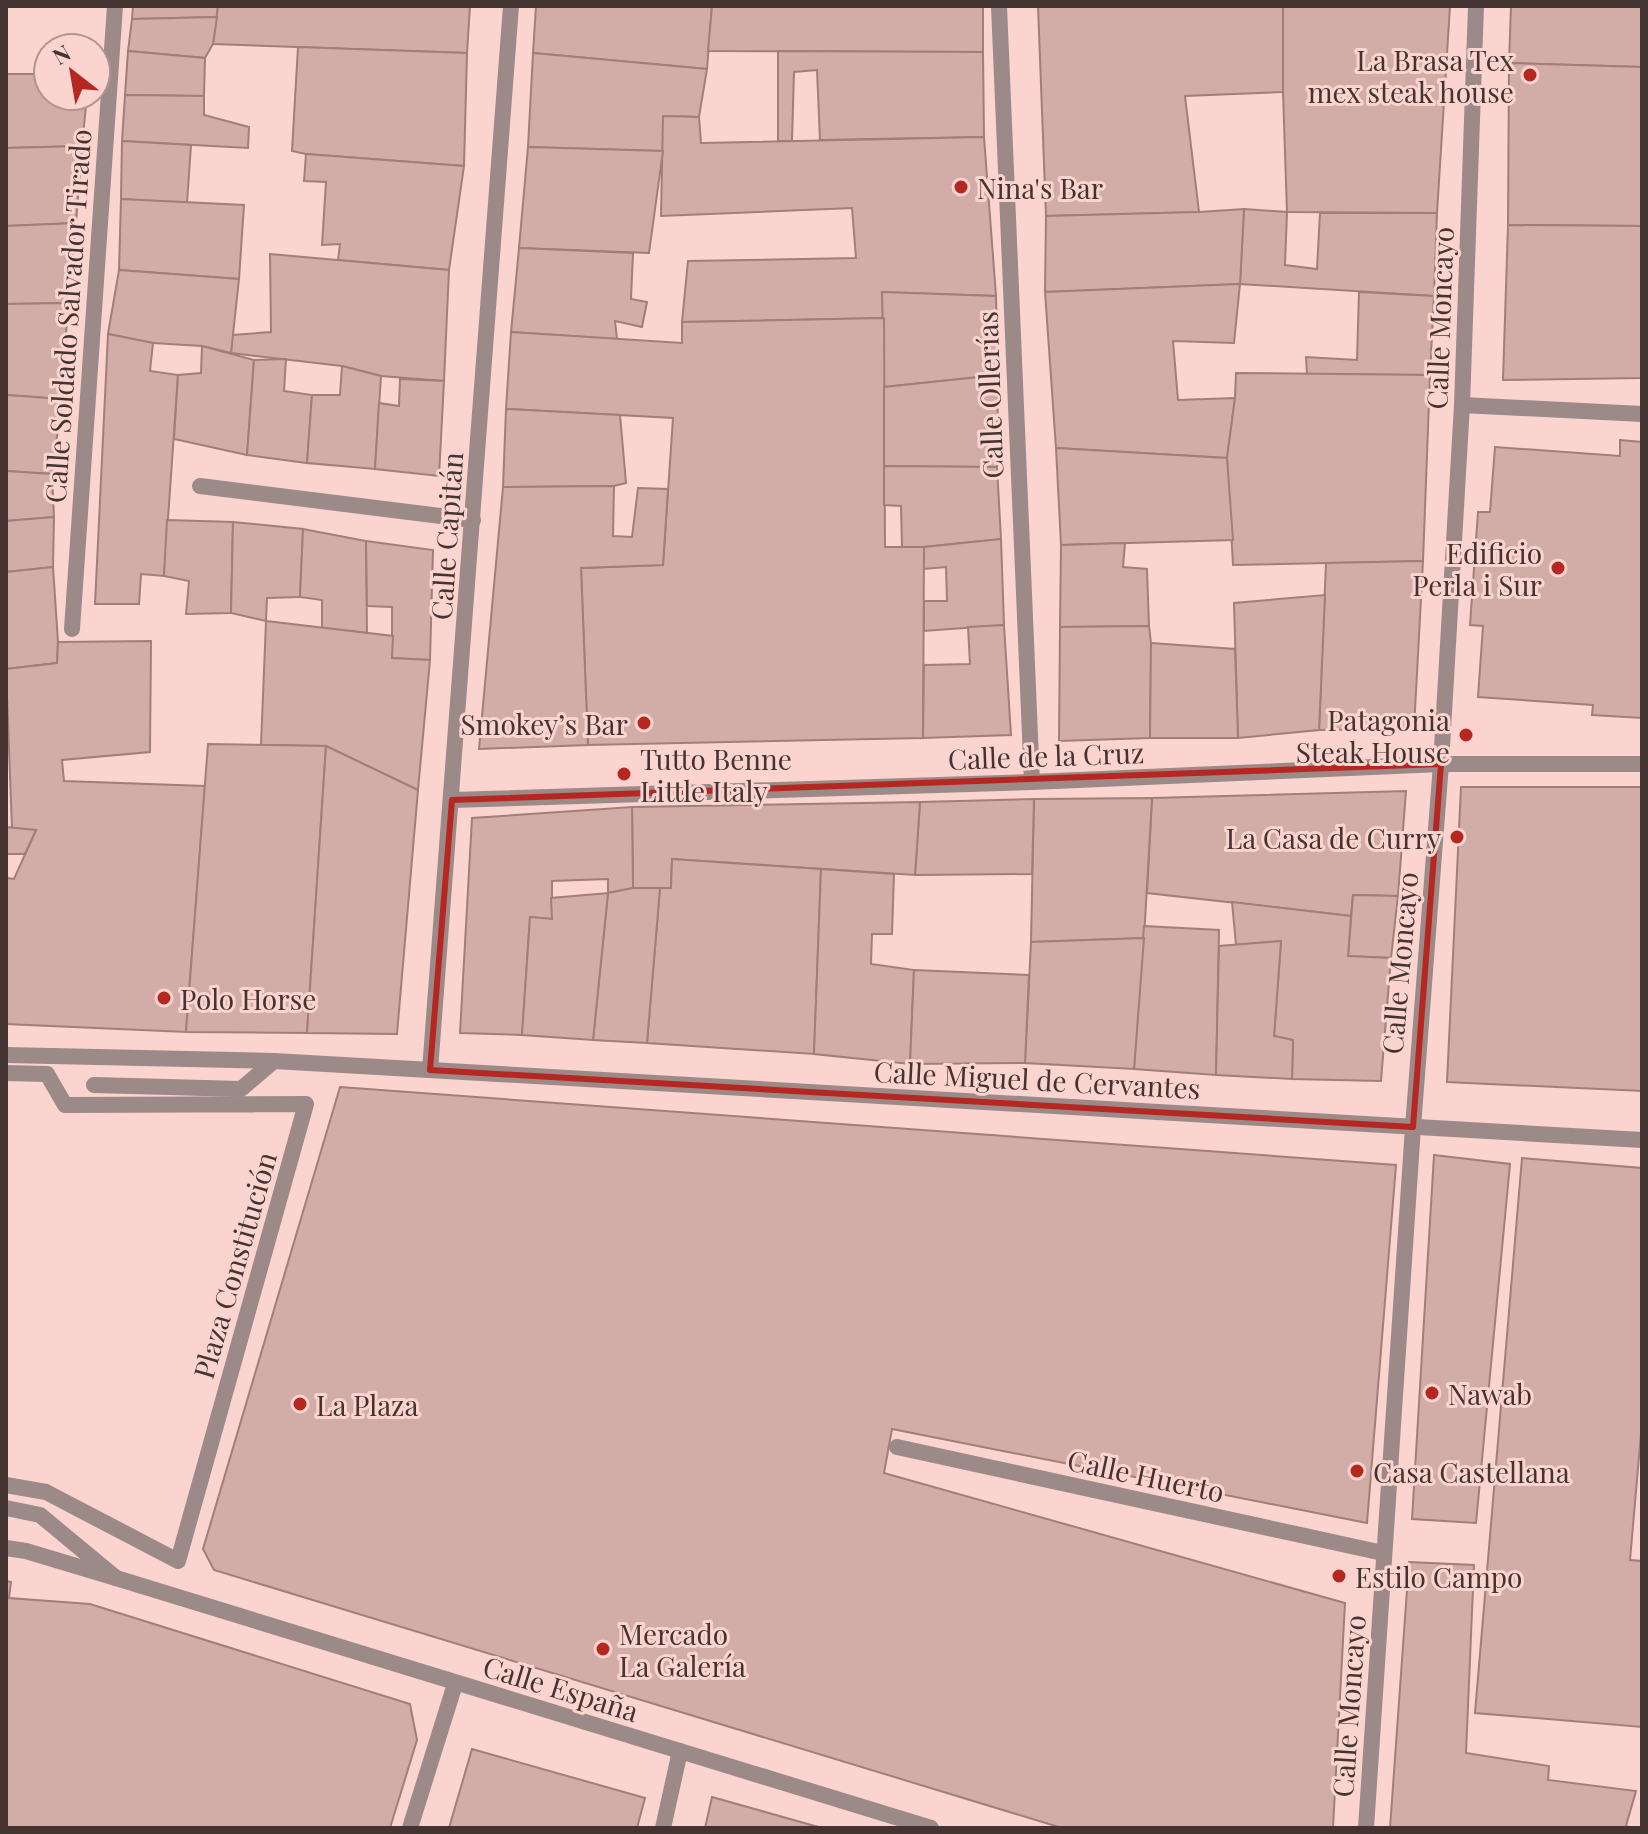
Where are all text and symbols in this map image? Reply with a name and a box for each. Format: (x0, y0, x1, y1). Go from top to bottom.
north arrow (32, 32, 112, 112)
text: N (47, 37, 76, 71)
place label: La Brasa Tex mex steak house (1308, 41, 1514, 110)
marker: La Brasa Tex mex steak house (1521, 66, 1539, 84)
street label: Calle Soldado Salvador Tirado (35, 128, 99, 504)
place label: Nina's Bar (977, 169, 1104, 206)
marker: Nina's Bar (952, 178, 970, 196)
street label: Calle Moncayo (1417, 226, 1461, 410)
street label: Calle Ollerías (968, 311, 1010, 479)
street label: Calle Capitán (422, 450, 470, 621)
place label: Edificio Perla i Sur (1412, 534, 1543, 603)
marker: Edificio Perla i Sur (1549, 559, 1567, 577)
place label: Patagonia Steak House (1296, 701, 1450, 770)
place label: Smokey’s Bar (461, 705, 629, 742)
marker: Smokey’s Bar (635, 714, 653, 732)
marker: Patagonia Steak House (1457, 726, 1475, 744)
street label: Calle de la Cruz (947, 733, 1145, 777)
place label: Tutto Benne Little Italy (640, 740, 792, 809)
marker: Tutto Benne Little Italy (615, 765, 633, 783)
place label: La Casa de Curry (1226, 819, 1441, 856)
marker: La Casa de Curry (1448, 828, 1466, 846)
street label: Calle Moncayo (1373, 870, 1425, 1056)
place label: Polo Horse (180, 980, 316, 1017)
marker: Polo Horse (155, 989, 173, 1007)
street label: Calle Miguel de Cervantes (873, 1052, 1201, 1106)
street label: Plaza Constitución (184, 1147, 284, 1383)
place label: Nawab (1448, 1375, 1532, 1412)
marker: Nawab (1423, 1384, 1441, 1402)
place label: La Plaza (316, 1386, 418, 1423)
marker: La Plaza (291, 1395, 309, 1413)
street label: Calle Huerto (1064, 1440, 1228, 1510)
place label: Casa Castellana (1373, 1453, 1570, 1490)
marker: Casa Castellana (1348, 1462, 1366, 1480)
place label: Estilo Campo (1355, 1558, 1522, 1595)
marker: Estilo Campo (1330, 1567, 1348, 1585)
street label: Calle Moncayo (1323, 1614, 1373, 1798)
place label: Mercado La Galería (619, 1615, 746, 1684)
marker: Mercado La Galería (594, 1640, 612, 1658)
street label: Calle España (479, 1647, 643, 1729)

